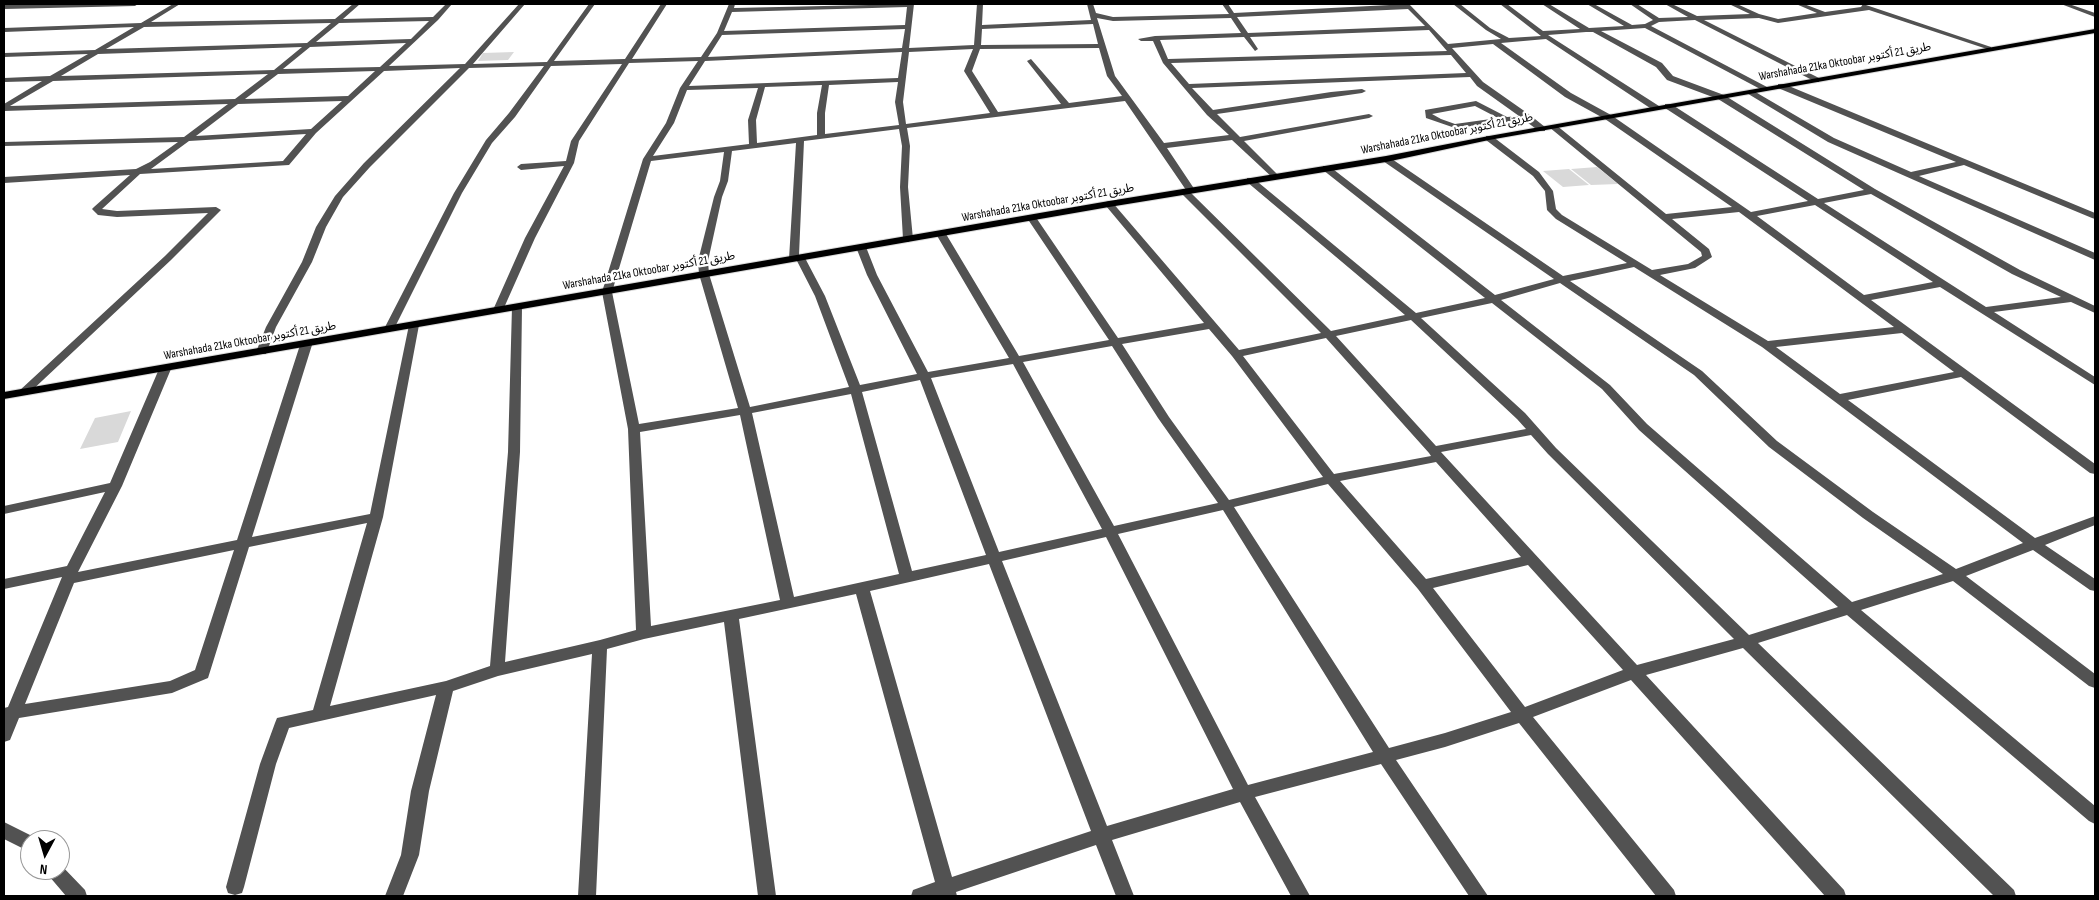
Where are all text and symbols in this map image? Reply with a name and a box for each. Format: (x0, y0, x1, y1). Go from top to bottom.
street label: Warshahada 21ka Oktoobar طريق 21 أكتوبر (1758, 40, 1932, 84)
street label: Warshahada 21ka Oktoobar طريق 21 أكتوبر (1360, 110, 1534, 158)
street label: Warshahada 21ka Oktoobar طريق 21 أكتوبر (961, 181, 1135, 225)
street label: Warshahada 21ka Oktoobar طريق 21 أكتوبر (562, 249, 736, 293)
street label: Warshahada 21ka Oktoobar طريق 21 أكتوبر (163, 319, 337, 363)
north arrow (20, 830, 70, 880)
text: N (39, 861, 48, 878)

